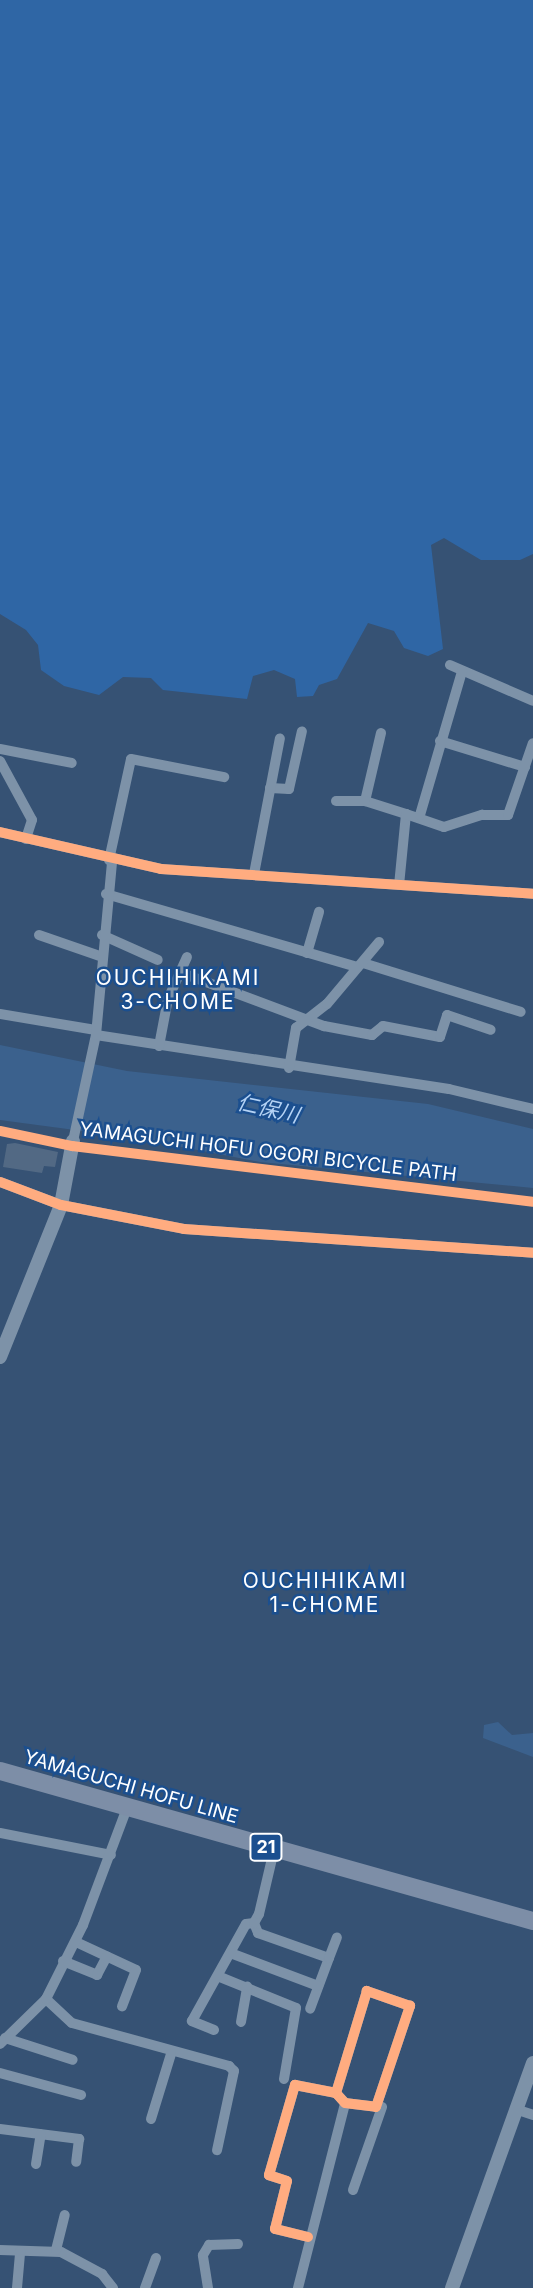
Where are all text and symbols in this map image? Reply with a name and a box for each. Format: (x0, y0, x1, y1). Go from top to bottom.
district label: OUCHIHIKAMI 3-CHOME (97, 965, 259, 1015)
water label: 仁保川 (234, 1090, 302, 1128)
street label: YAMAGUCHI HOFU OGORI BICYCLE PATH (78, 1118, 458, 1186)
district label: OUCHIHIKAMI 1-CHOME (244, 1568, 406, 1618)
street label: YAMAGUCHI HOFU LINE (21, 1745, 241, 1829)
road number: 21 (248, 1832, 284, 1861)

